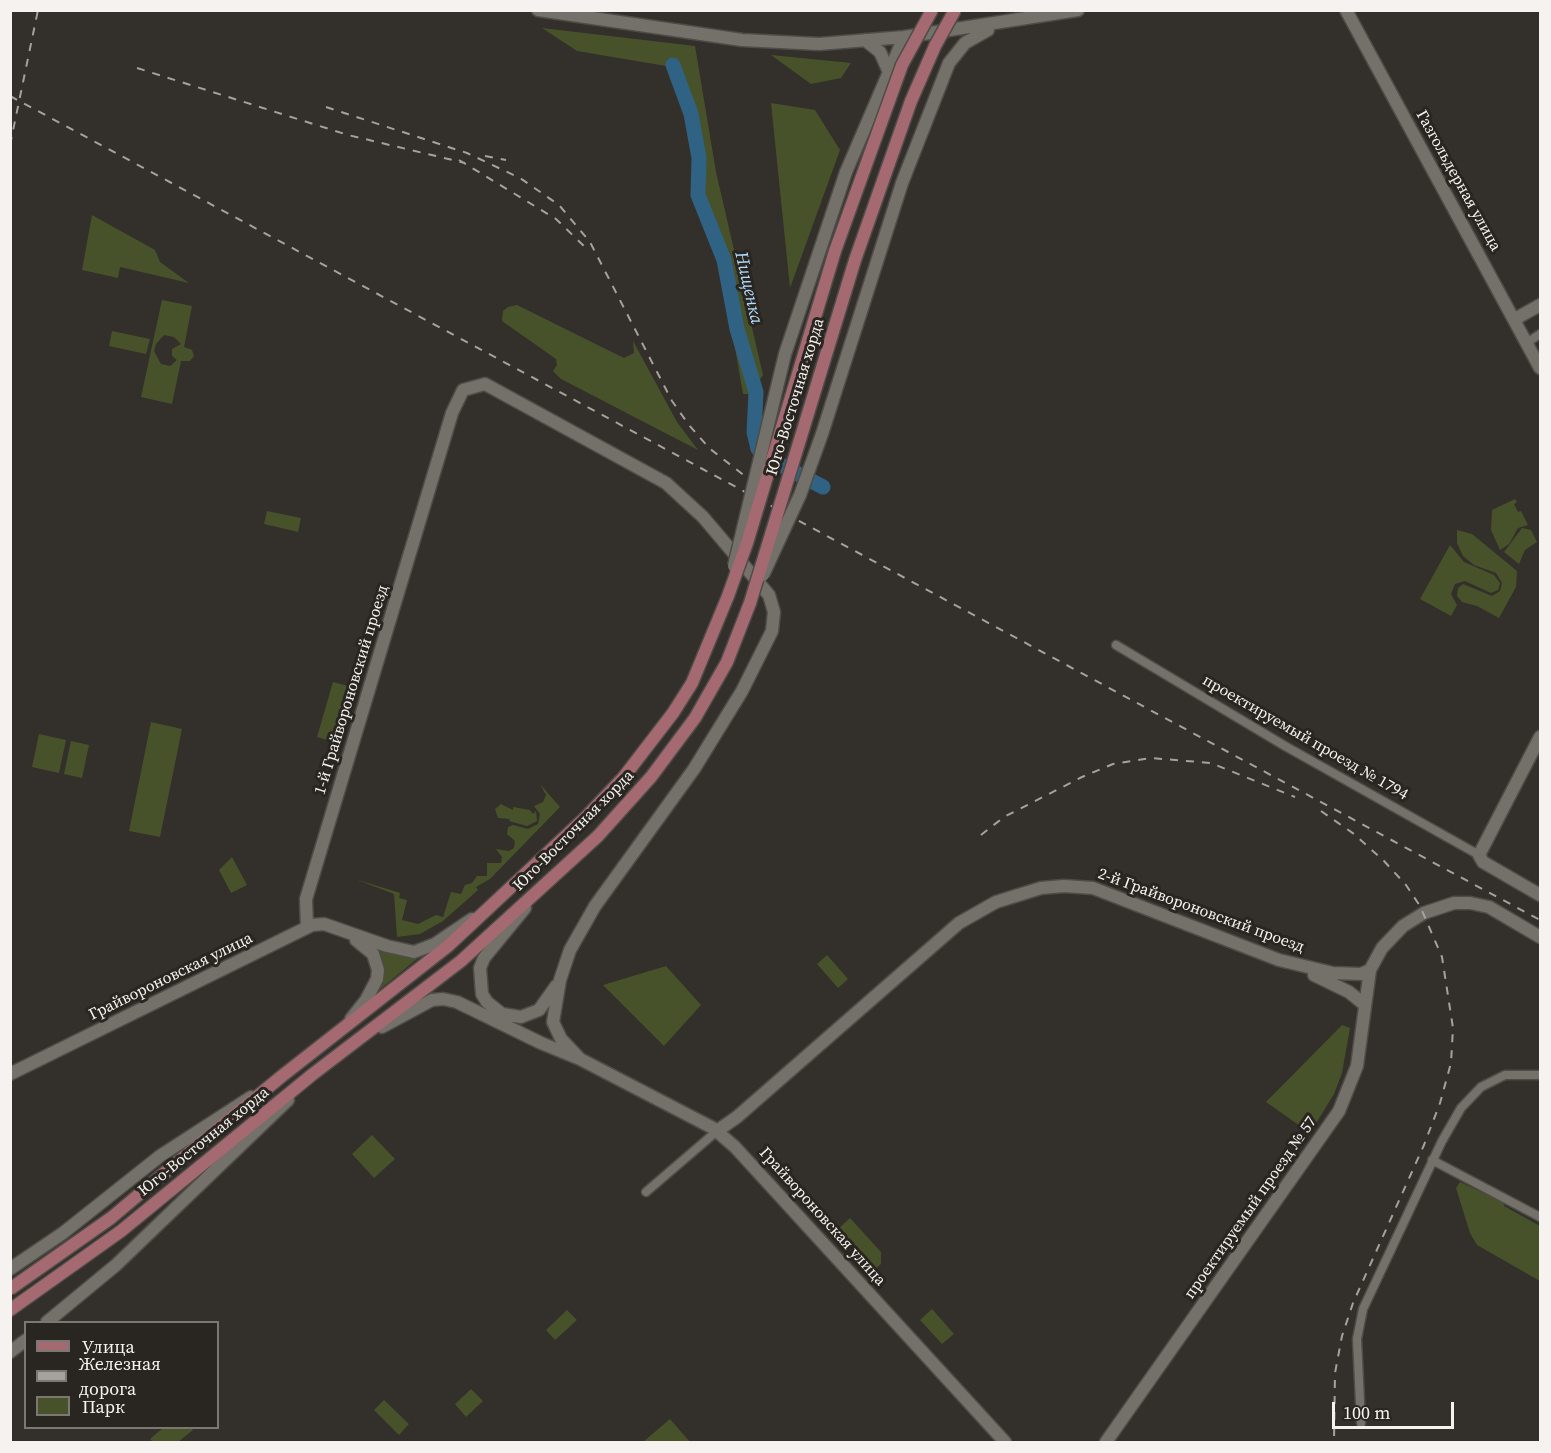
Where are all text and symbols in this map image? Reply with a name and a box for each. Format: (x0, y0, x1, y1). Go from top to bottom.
street label: Газгольдерная улица (1411, 107, 1505, 255)
water label: Нищенка (729, 250, 767, 326)
street label: Юго-Восточная хорда (763, 316, 829, 478)
street label: 1-й Грайвороновский проезд (311, 583, 393, 797)
street label: проектируемый проезд № 1794 (1199, 671, 1411, 805)
street label: Юго-Восточная хорда (510, 767, 638, 895)
street label: 2-й Грайвороновский проезд (1095, 865, 1307, 957)
street label: Грайвороновская улица (86, 929, 256, 1025)
street label: Юго-Восточная хорда (135, 1083, 273, 1201)
street label: проектируемый проезд № 57 (1181, 1113, 1321, 1303)
street label: Грайвороновская улица (755, 1144, 889, 1290)
legend (24, 1321, 219, 1429)
text: Улица (82, 1334, 135, 1359)
text: Железная дорога (79, 1351, 161, 1401)
scale bar (1335, 1390, 1456, 1428)
text: Парк (82, 1394, 125, 1419)
text: 100 m (1343, 1400, 1390, 1425)

